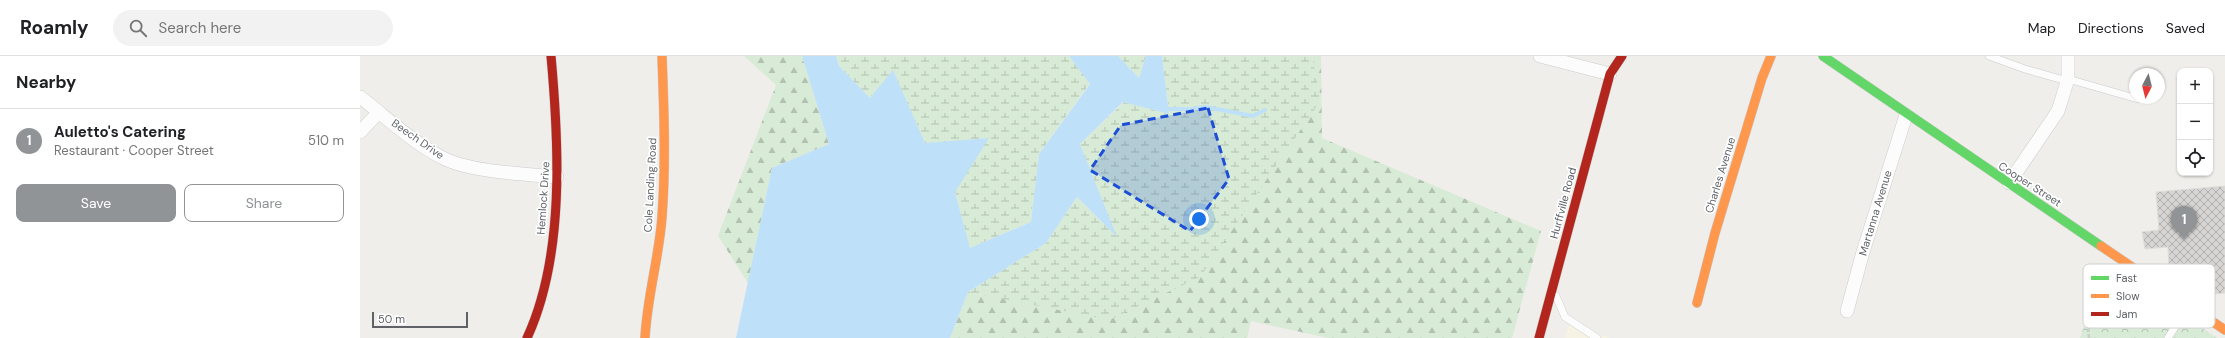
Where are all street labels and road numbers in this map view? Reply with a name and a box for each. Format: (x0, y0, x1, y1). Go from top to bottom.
street label: Beech Drive (389, 116, 447, 162)
street label: Charles Avenue (1702, 135, 1738, 215)
street label: Cole Landing Road (641, 137, 659, 233)
street label: Cooper Street (1996, 158, 2064, 210)
street label: Hemlock Drive (533, 161, 553, 235)
street label: Hurffville Road (1547, 166, 1579, 240)
street label: Martanna Avenue (1855, 169, 1895, 257)

